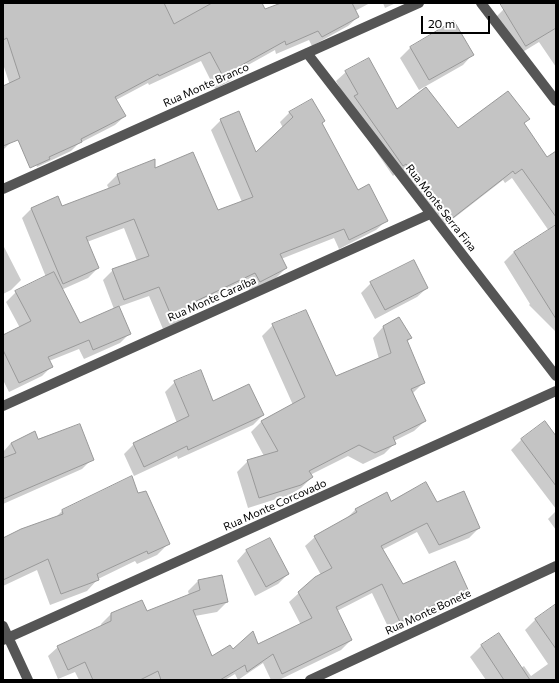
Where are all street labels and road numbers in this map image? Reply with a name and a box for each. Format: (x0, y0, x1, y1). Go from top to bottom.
street label: Rua Monte Branco (161, 60, 251, 110)
street label: Rua Monte Serra Fina (403, 162, 479, 254)
street label: Rua Monte Caraíba (166, 274, 258, 324)
street label: Rua Monte Corcovado (221, 476, 329, 534)
street label: Rua Monte Bonete (383, 586, 473, 638)

